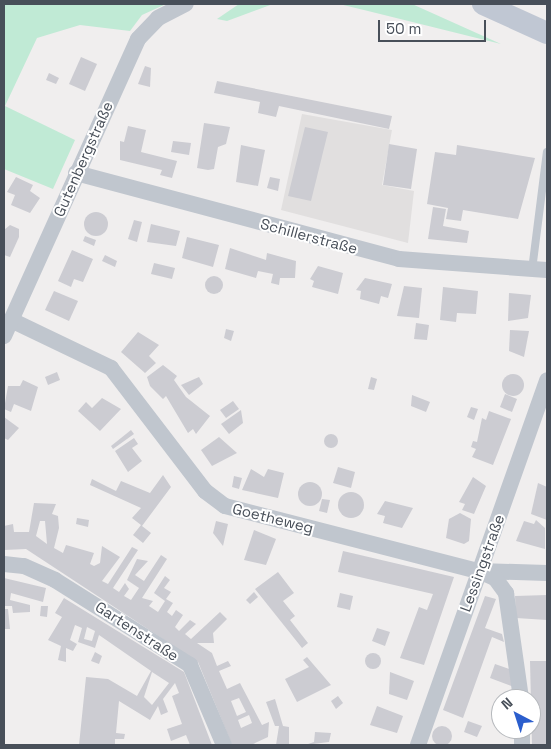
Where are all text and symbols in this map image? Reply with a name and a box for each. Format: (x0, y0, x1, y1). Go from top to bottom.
scale bar (381, 10, 488, 42)
text: 50 m (386, 19, 421, 38)
street label: Gutenbergstraße (49, 99, 117, 219)
street label: Schillerstraße (259, 214, 359, 258)
street label: Goetheweg (231, 499, 315, 537)
street label: Lessingstraße (456, 512, 508, 614)
street label: Gartenstraße (92, 597, 182, 665)
north arrow (491, 689, 541, 739)
text: N (498, 693, 516, 713)

